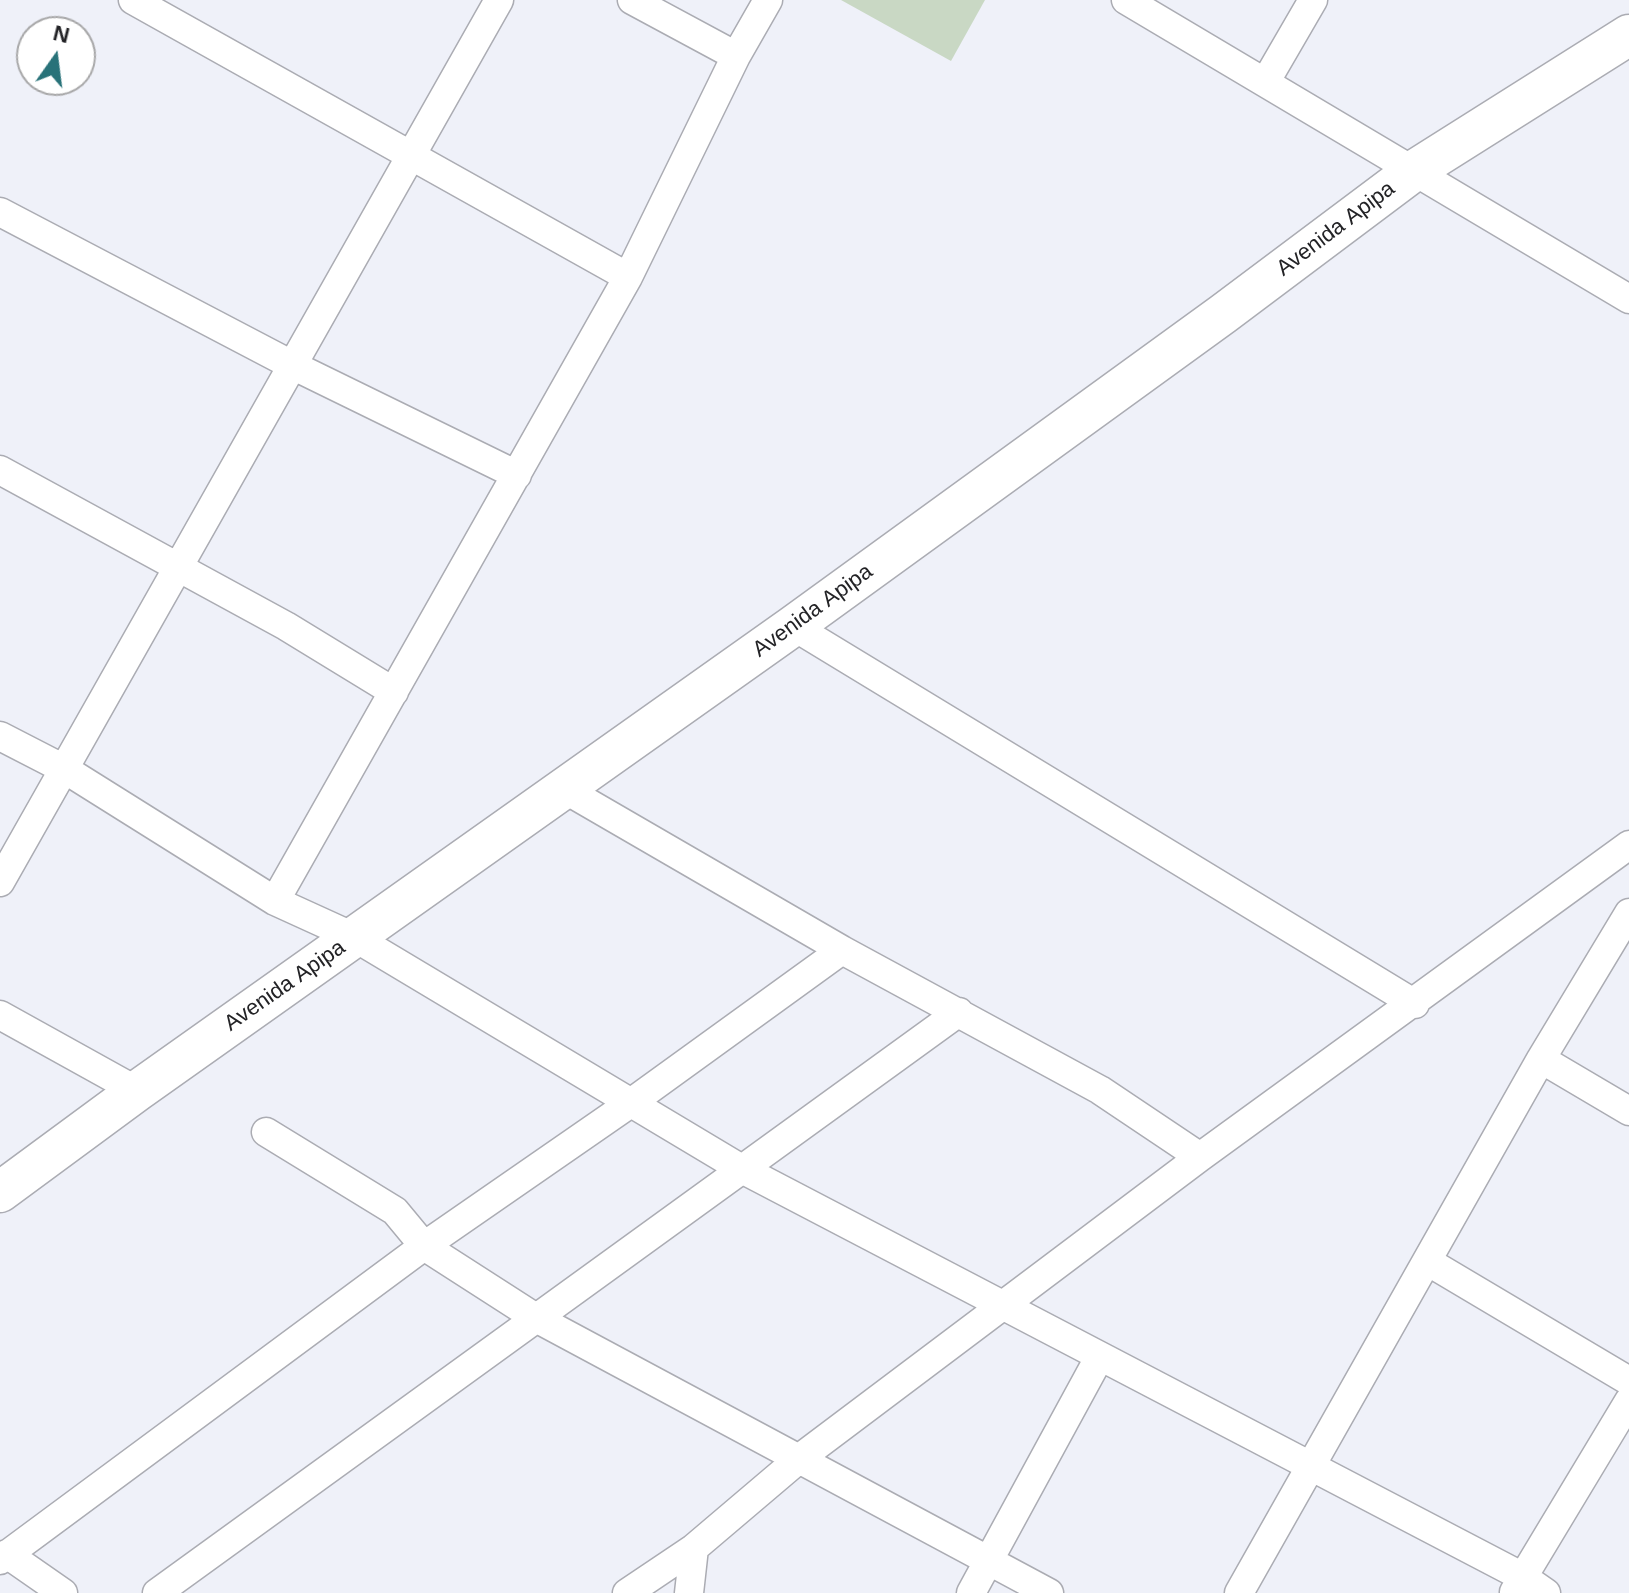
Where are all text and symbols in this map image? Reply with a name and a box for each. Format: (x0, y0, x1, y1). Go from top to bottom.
north arrow (16, 16, 96, 96)
text: N (51, 20, 72, 48)
street label: Avenida Apipa (1272, 176, 1400, 282)
street label: Avenida Apipa (748, 559, 878, 663)
street label: Avenida Apipa (219, 935, 351, 1037)

